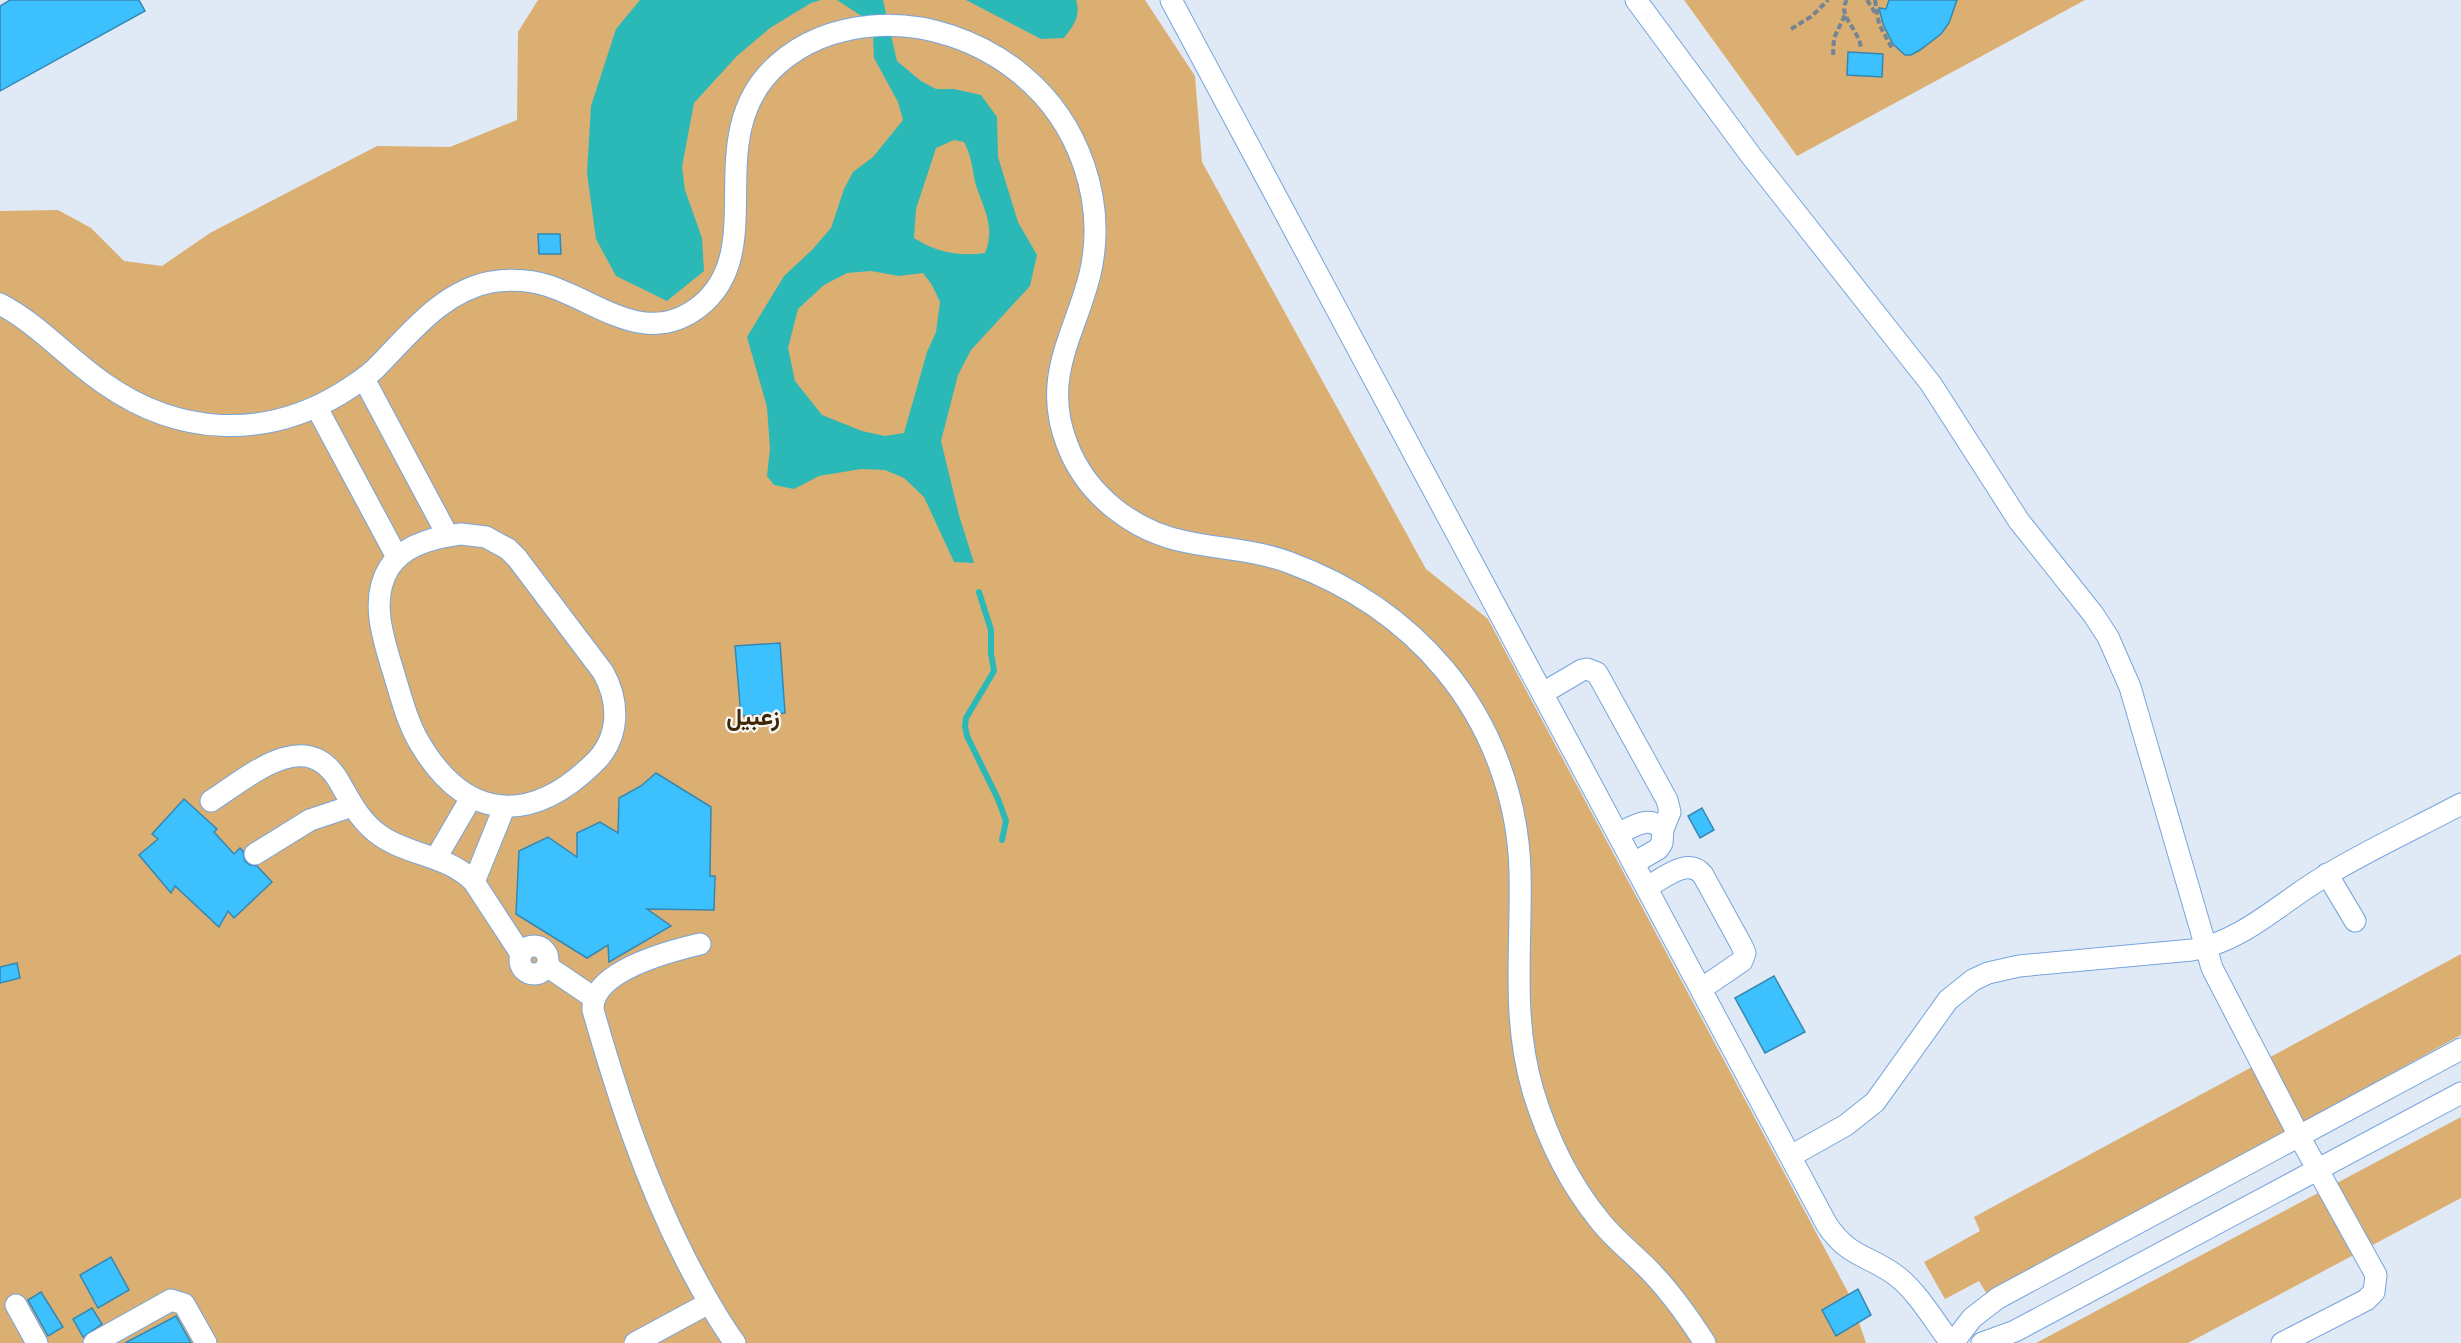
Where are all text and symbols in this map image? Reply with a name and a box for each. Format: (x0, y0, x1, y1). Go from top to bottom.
district label: زعبيل (726, 703, 780, 732)

